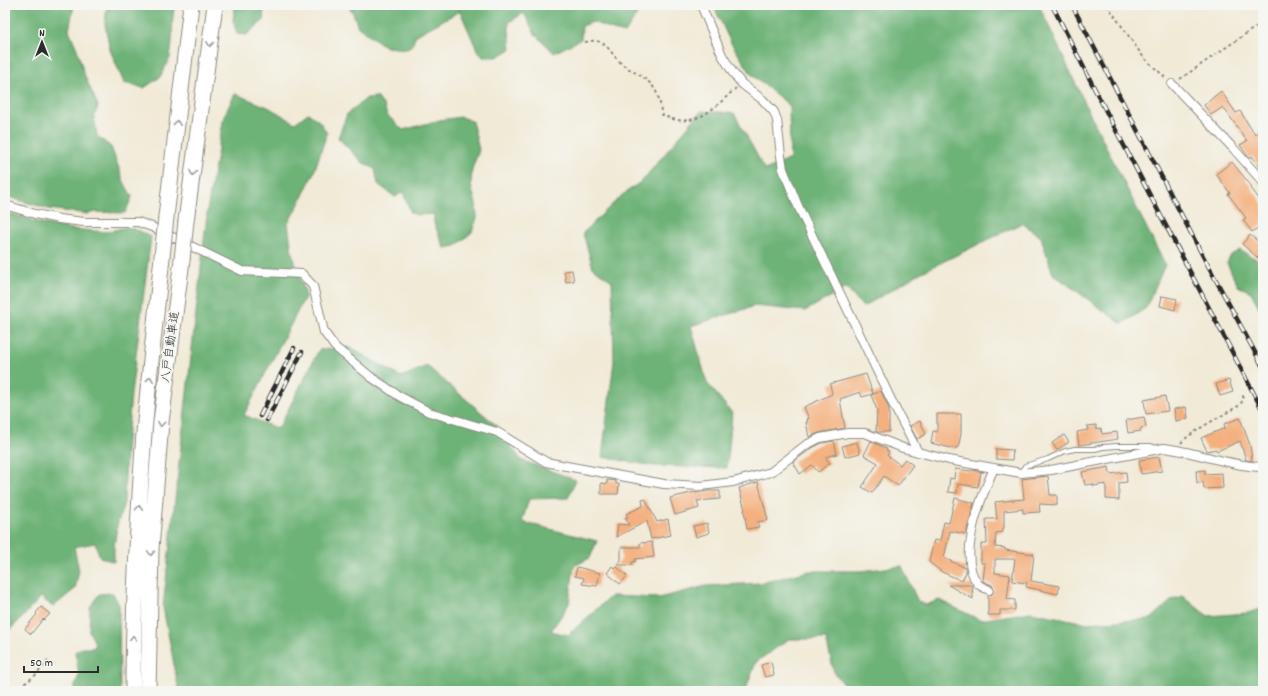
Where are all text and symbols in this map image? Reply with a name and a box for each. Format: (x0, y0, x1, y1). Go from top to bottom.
north arrow (22, 22, 62, 62)
text: N (39, 26, 45, 42)
one-way arrow (206, 41, 215, 47)
one-way arrow (173, 120, 182, 126)
one-way arrow (189, 169, 198, 176)
street label: 八戸自動車道 (158, 310, 184, 384)
one-way arrow (145, 376, 154, 382)
one-way arrow (157, 421, 166, 427)
one-way arrow (135, 505, 144, 511)
one-way arrow (147, 550, 155, 556)
one-way arrow (129, 635, 137, 641)
scale bar (24, 648, 98, 674)
text: 50 m (30, 655, 53, 672)

